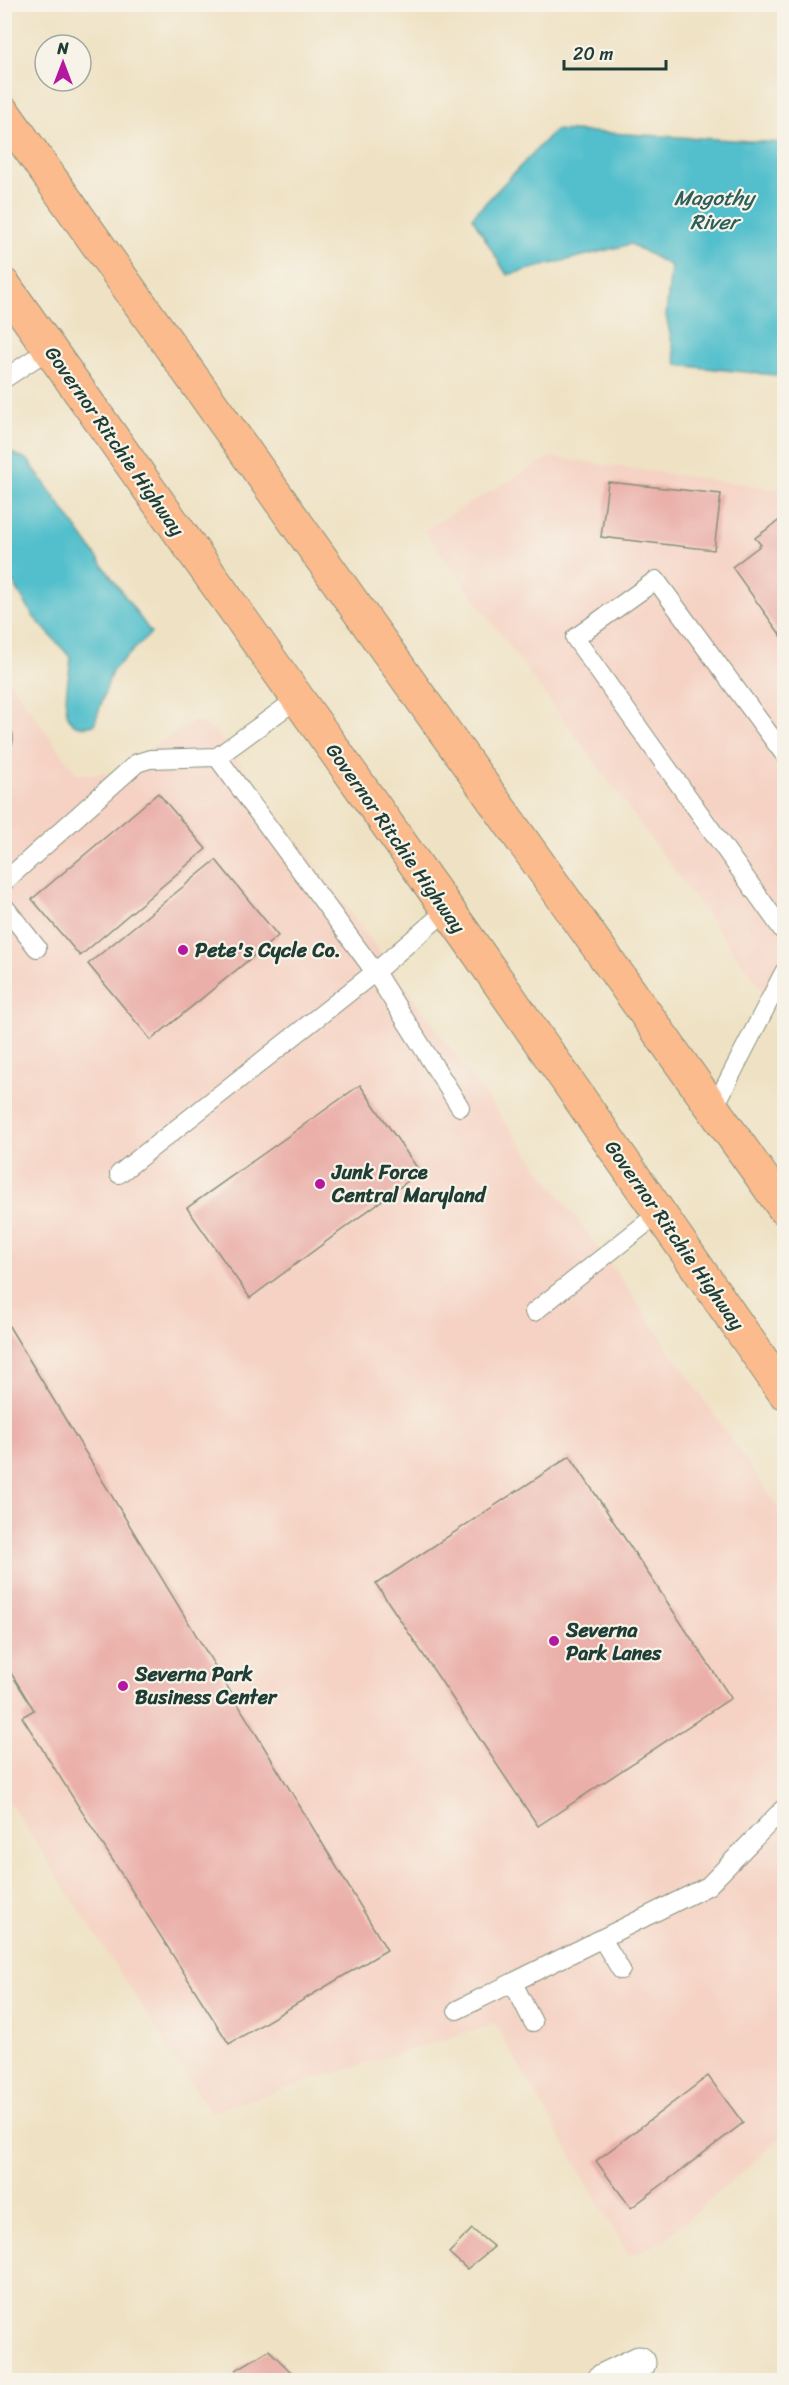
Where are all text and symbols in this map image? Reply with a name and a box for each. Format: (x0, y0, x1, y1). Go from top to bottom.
north arrow (33, 33, 93, 93)
scale bar (564, 33, 666, 71)
text: N (56, 34, 69, 63)
text: 20 m (573, 38, 613, 70)
water label: Magothy River (674, 179, 757, 241)
street label: Governor Ritchie Highway (35, 339, 194, 545)
street label: Governor Ritchie Highway (316, 736, 475, 942)
place label: Pete's Cycle Co. (195, 933, 341, 968)
marker: Pete's Cycle Co. (176, 943, 190, 957)
street label: Governor Ritchie Highway (595, 1133, 754, 1339)
place label: Junk Force Central Maryland (331, 1155, 488, 1213)
marker: Junk Force Central Maryland (313, 1177, 327, 1191)
place label: Severna Park Lanes (565, 1613, 662, 1671)
marker: Severna Park Lanes (547, 1634, 561, 1648)
place label: Severna Park Business Center (134, 1657, 278, 1715)
marker: Severna Park Business Center (116, 1679, 130, 1693)

